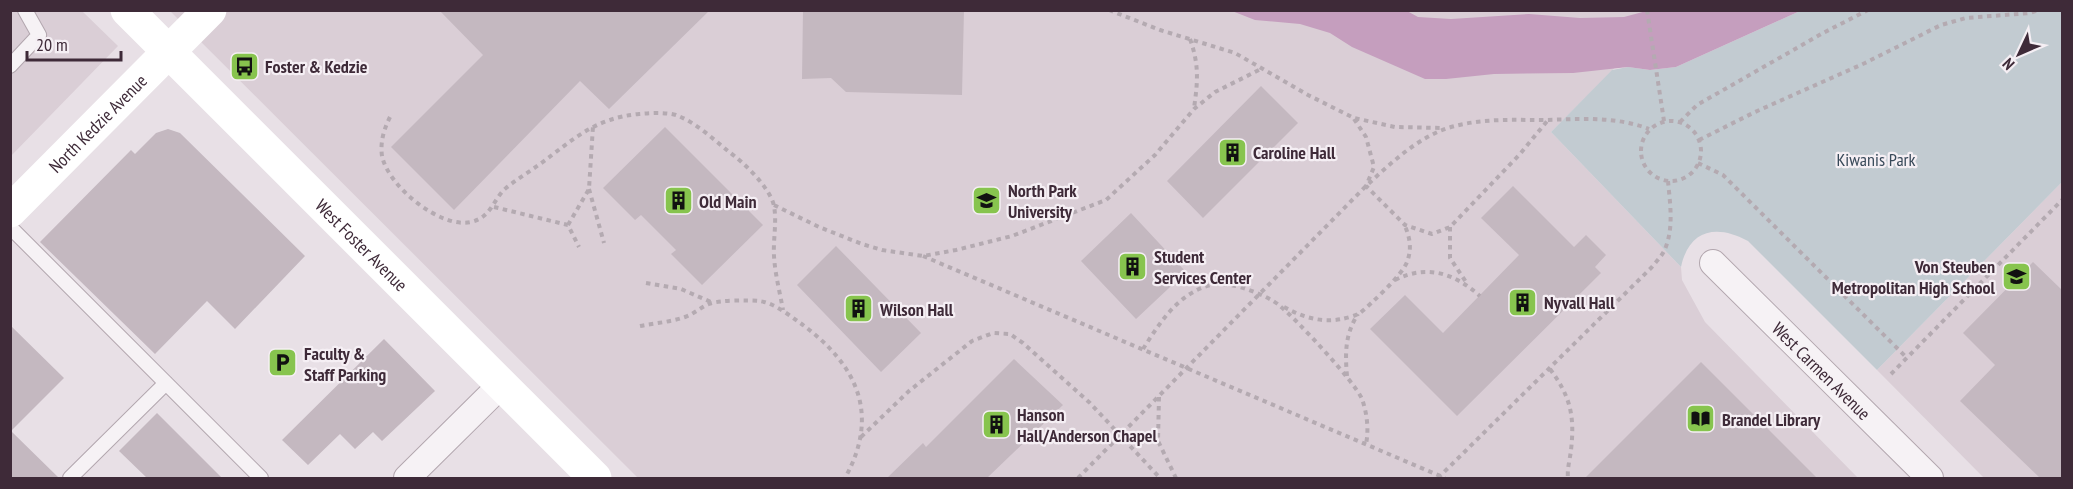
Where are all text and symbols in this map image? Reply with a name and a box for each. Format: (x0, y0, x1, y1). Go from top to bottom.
scale bar (27, 24, 122, 62)
north arrow (1989, 24, 2049, 84)
text: 20 m (36, 33, 68, 56)
bus stop icon: Foster & Kedzie (228, 50, 260, 82)
text: N (1998, 54, 2018, 74)
place label: Foster & Kedzie (265, 55, 368, 78)
street label: North Kedzie Avenue (44, 69, 151, 177)
building icon: Caroline Hall (1216, 136, 1248, 168)
place label: Caroline Hall (1253, 141, 1336, 164)
park label: Kiwanis Park (1836, 148, 1916, 171)
place label: North Park University (1008, 179, 1077, 223)
school or university icon: North Park University (971, 184, 1003, 216)
building icon: Old Main (662, 185, 694, 217)
place label: Old Main (699, 190, 757, 213)
street label: West Foster Avenue (311, 194, 413, 296)
place label: Student Services Center (1154, 245, 1252, 289)
building icon: Student Services Center (1117, 250, 1149, 282)
place label: Von Steuben Metropolitan High School (1832, 255, 1996, 299)
school or university icon: Von Steuben Metropolitan High School (2000, 260, 2032, 292)
building icon: Nyvall Hall (1507, 286, 1539, 318)
place label: Nyvall Hall (1544, 291, 1615, 314)
building icon: Wilson Hall (843, 293, 875, 325)
place label: Wilson Hall (879, 298, 954, 321)
street label: West Carmen Avenue (1767, 317, 1876, 425)
place label: Faculty & Staff Parking (304, 342, 386, 386)
parking icon: Faculty & Staff Parking (267, 347, 299, 379)
place label: Hanson Hall/Anderson Chapel (1017, 403, 1158, 447)
library icon: Brandel Library (1685, 403, 1717, 435)
building icon: Hanson Hall/Anderson Chapel (980, 408, 1012, 440)
place label: Brandel Library (1722, 408, 1821, 431)

